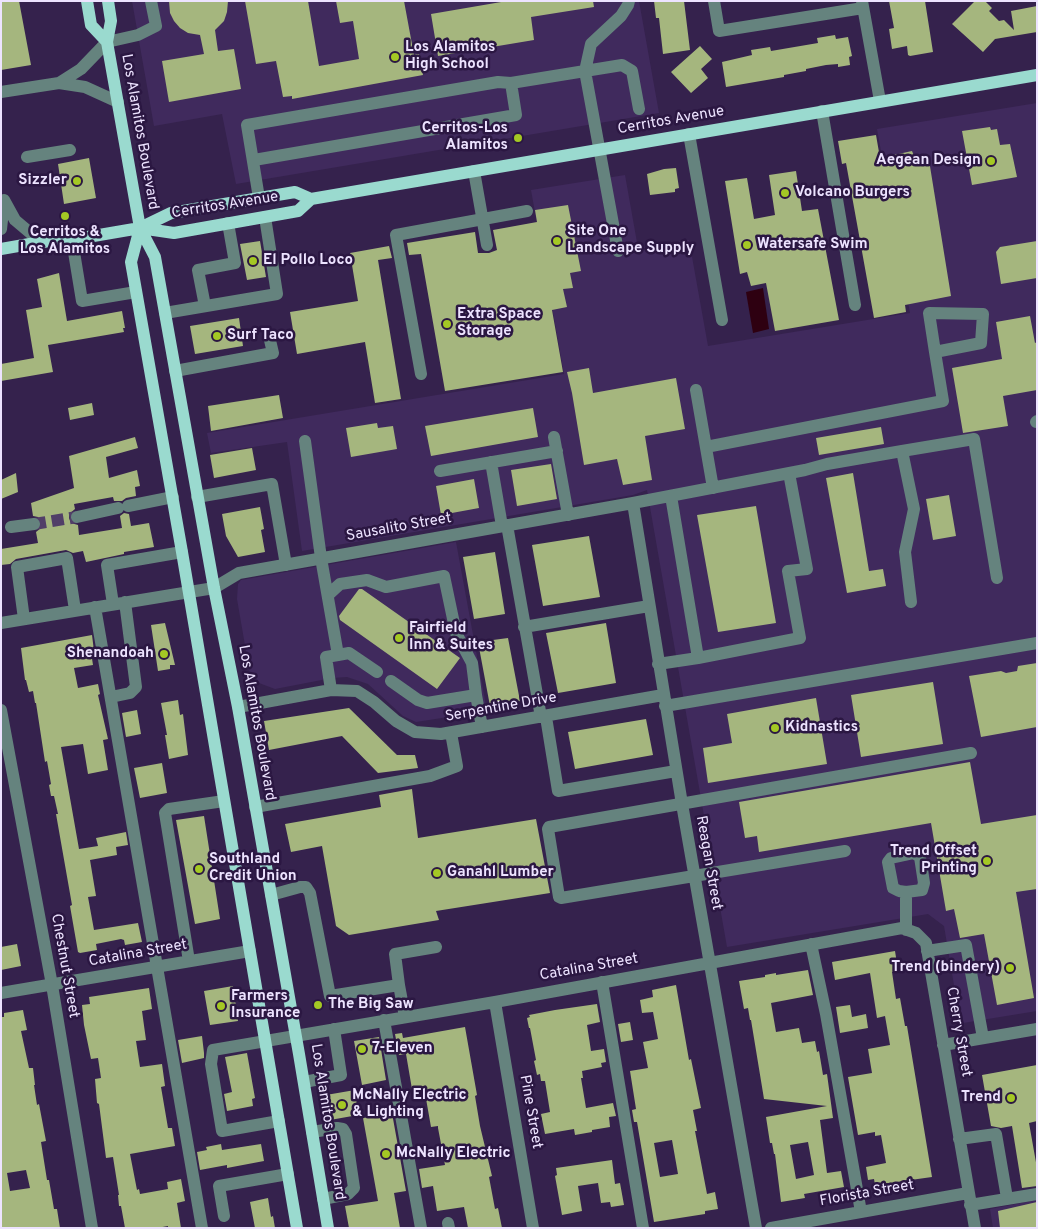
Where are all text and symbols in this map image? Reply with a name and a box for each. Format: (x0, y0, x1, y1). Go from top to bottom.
place label: Los Alamitos High School (405, 39, 495, 74)
marker: Los Alamitos High School (389, 51, 401, 63)
street label: Los Alamitos Boulevard (116, 53, 162, 211)
street label: Cerritos Avenue (616, 103, 726, 139)
place label: Cerritos-Los Alamitos (422, 120, 508, 155)
marker: Cerritos-Los Alamitos (512, 132, 524, 144)
place label: Aegean Design (876, 152, 981, 170)
marker: Aegean Design (985, 155, 997, 167)
place label: Sizzler (18, 172, 67, 190)
marker: Sizzler (71, 175, 83, 187)
place label: Volcano Burgers (795, 184, 910, 202)
marker: Volcano Burgers (779, 187, 791, 199)
street label: Cerritos Avenue (170, 189, 280, 223)
marker: Cerritos & Los Alamitos (59, 210, 71, 222)
place label: Site One Landscape Supply (567, 223, 694, 258)
place label: Cerritos & Los Alamitos (20, 224, 110, 259)
marker: Site One Landscape Supply (551, 235, 563, 247)
place label: Watersafe Swim (757, 236, 868, 254)
marker: Watersafe Swim (741, 239, 753, 251)
place label: El Pollo Loco (263, 252, 353, 270)
marker: El Pollo Loco (247, 255, 259, 267)
place label: Extra Space Storage (457, 306, 541, 341)
marker: Extra Space Storage (441, 318, 453, 330)
place label: Surf Taco (227, 327, 294, 345)
marker: Surf Taco (211, 330, 223, 342)
street label: Sausalito Street (345, 510, 453, 546)
place label: Fairfield Inn & Suites (409, 620, 493, 655)
marker: Fairfield Inn & Suites (393, 632, 405, 644)
street label: Los Alamitos Boulevard (233, 644, 279, 802)
place label: Shenandoah (67, 645, 154, 663)
marker: Shenandoah (158, 648, 170, 660)
street label: Serpentine Drive (444, 689, 558, 727)
place label: Kidnastics (785, 719, 858, 737)
marker: Kidnastics (769, 722, 781, 734)
street label: Reagan Street (691, 814, 725, 912)
place label: Trend Offset Printing (890, 843, 977, 878)
place label: Southland Credit Union (209, 851, 297, 886)
marker: Trend Offset Printing (981, 855, 993, 867)
marker: Southland Credit Union (193, 863, 205, 875)
place label: Ganahl Lumber (447, 864, 554, 882)
marker: Ganahl Lumber (431, 867, 443, 879)
street label: Chestnut Street (46, 912, 82, 1020)
street label: Catalina Street (87, 936, 189, 972)
street label: Catalina Street (538, 950, 640, 986)
place label: Trend (bindery) (891, 959, 1000, 977)
marker: Trend (bindery) (1004, 962, 1016, 974)
street label: Cherry Street (941, 986, 975, 1078)
place label: Farmers Insurance (231, 988, 300, 1023)
place label: The Big Saw (328, 996, 414, 1014)
marker: The Big Saw (312, 999, 324, 1011)
marker: Farmers Insurance (215, 1000, 227, 1012)
place label: 7-Eleven (372, 1040, 433, 1058)
street label: Los Alamitos Boulevard (306, 1043, 348, 1201)
marker: 7-Eleven (356, 1043, 368, 1055)
street label: Pine Street (515, 1074, 545, 1150)
place label: McNally Electric & Lighting (352, 1087, 467, 1122)
place label: Trend (961, 1089, 1001, 1107)
marker: Trend (1005, 1092, 1017, 1104)
marker: McNally Electric & Lighting (336, 1099, 348, 1111)
place label: McNally Electric (396, 1145, 511, 1163)
marker: McNally Electric (380, 1148, 392, 1160)
street label: Florista Street (818, 1177, 916, 1211)

